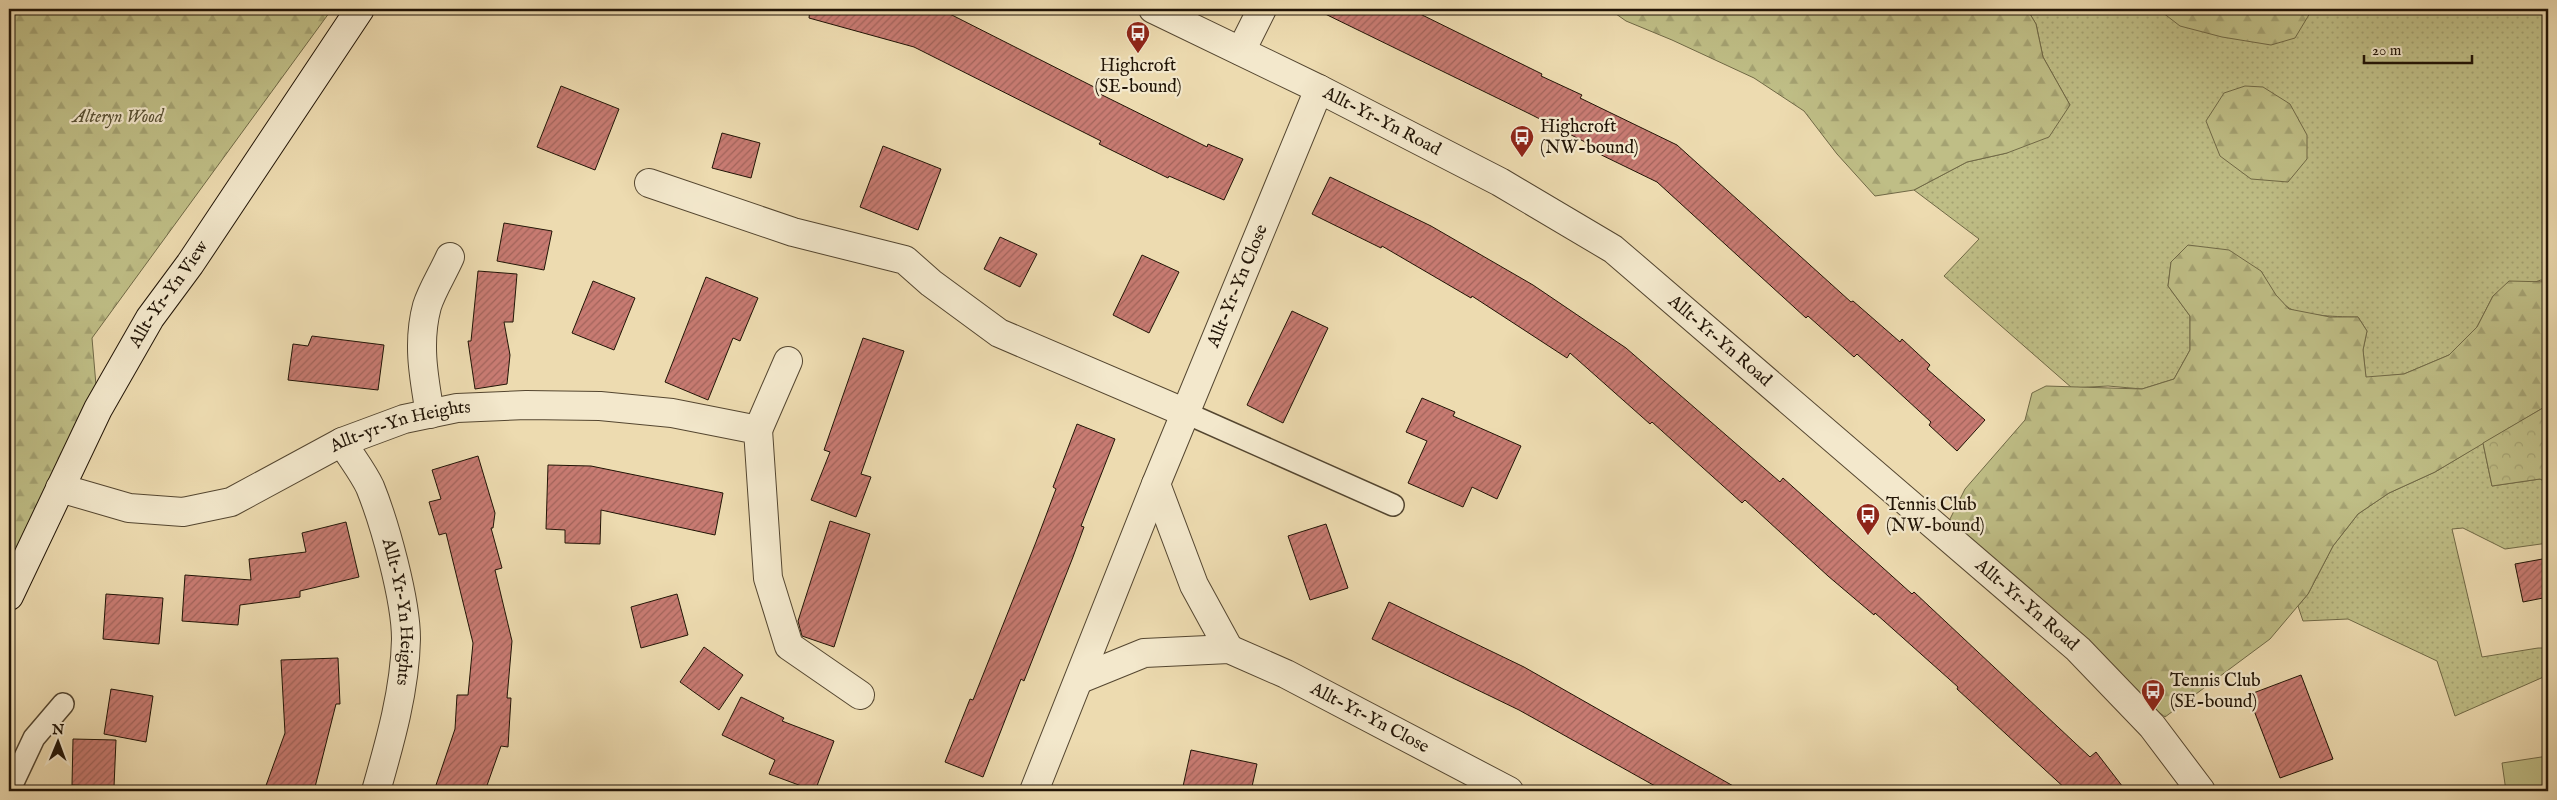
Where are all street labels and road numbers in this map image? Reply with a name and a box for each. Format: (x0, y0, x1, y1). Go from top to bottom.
street label: Allt-Yr-Yn Road (1318, 81, 1445, 161)
street label: Allt-Yr-Yn Close (1202, 221, 1273, 352)
street label: Allt-Yr-Yn View (123, 235, 214, 353)
street label: Allt-Yr-Yn Road (1662, 289, 1777, 392)
street label: Allt-yr-Yn Heights (325, 396, 471, 458)
street label: Allt-Yr-Yn Heights (376, 535, 418, 687)
street label: Allt-Yr-Yn Road (1969, 553, 2084, 656)
street label: Allt-Yr-Yn Close (1306, 677, 1433, 759)

